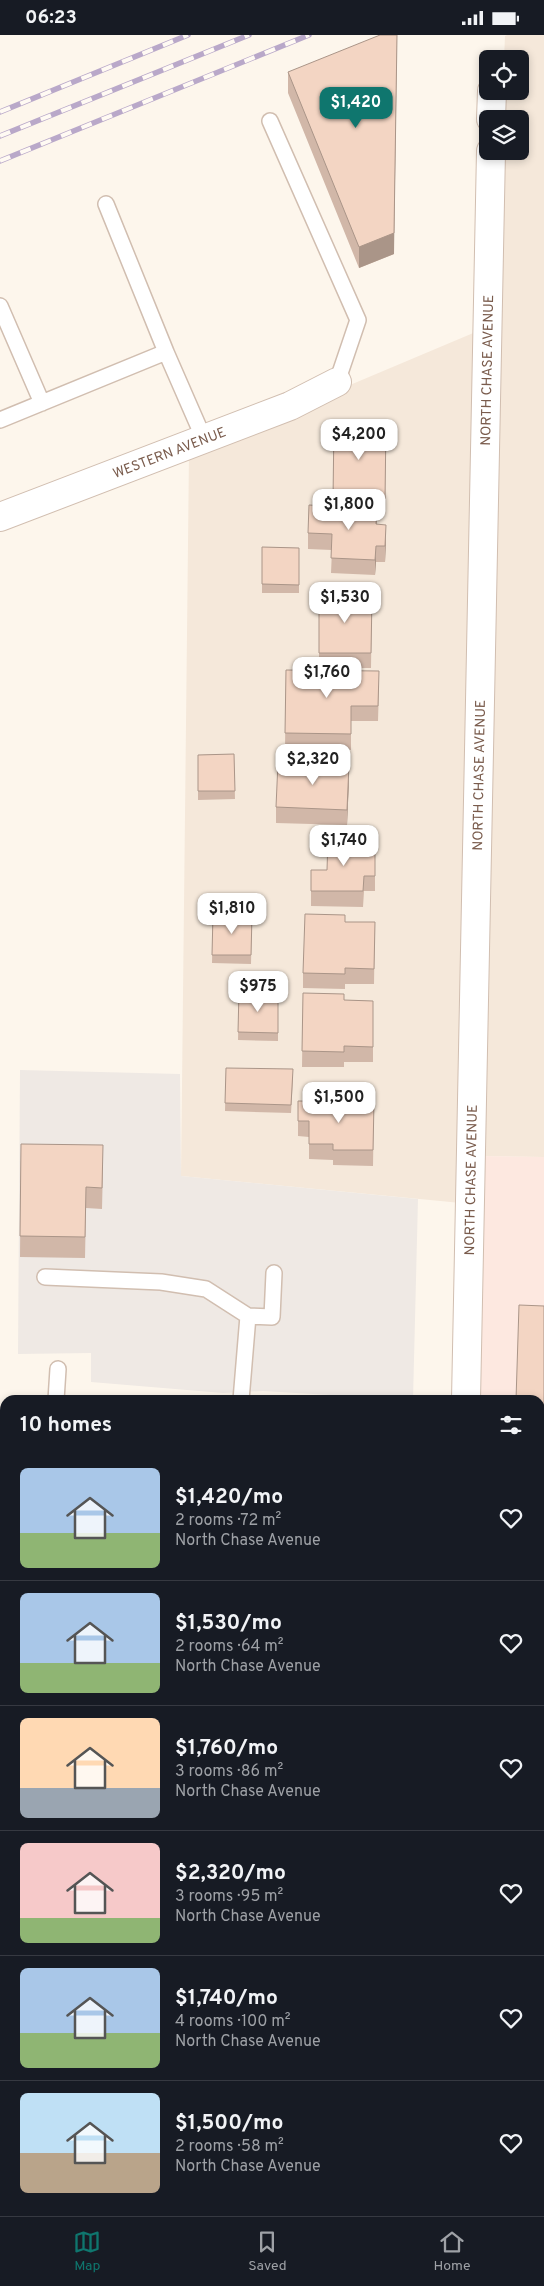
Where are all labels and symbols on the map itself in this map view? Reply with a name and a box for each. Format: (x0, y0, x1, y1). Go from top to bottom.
pin: $1,420 (315, 87, 397, 129)
street label: NORTH CHASE AVENUE (478, 295, 498, 446)
pin: $4,200 (318, 419, 400, 461)
street label: WESTERN AVENUE (111, 424, 229, 483)
pin: $1,800 (308, 489, 390, 531)
pin: $1,530 (304, 581, 386, 624)
pin: $1,760 (286, 657, 368, 699)
street label: NORTH CHASE AVENUE (470, 700, 490, 851)
pin: $2,320 (272, 743, 354, 786)
pin: $1,740 (303, 825, 385, 867)
pin: $1,810 (191, 893, 273, 935)
pin: $975 (228, 971, 288, 1013)
pin: $1,500 (298, 1081, 380, 1124)
street label: NORTH CHASE AVENUE (462, 1104, 482, 1256)

